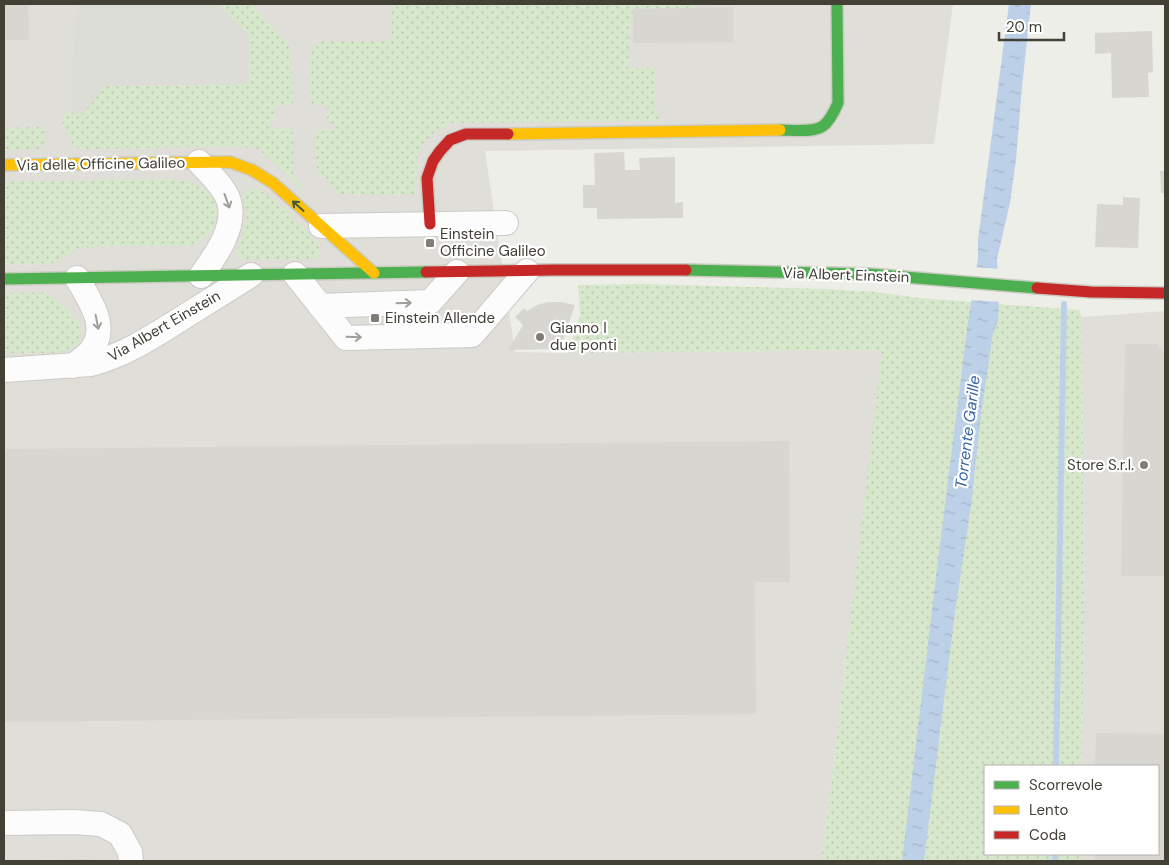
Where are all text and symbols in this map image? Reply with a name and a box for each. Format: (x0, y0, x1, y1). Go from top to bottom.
scale bar (999, 10, 1064, 42)
text: 20 m (1006, 17, 1042, 37)
street label: Via delle Officine Galileo (17, 153, 186, 175)
one-way arrow (223, 193, 232, 208)
one-way arrow (292, 200, 305, 212)
place label: Einstein Officine Galileo (440, 224, 546, 261)
marker: Einstein Officine Galileo (424, 237, 436, 249)
street label: Via Albert Einstein (782, 263, 910, 287)
street label: Via Albert Einstein (104, 286, 224, 366)
one-way arrow (396, 298, 412, 308)
place label: Einstein Allende (385, 308, 495, 328)
marker: Einstein Allende (369, 312, 381, 324)
one-way arrow (93, 313, 103, 329)
place label: Gianno I due ponti (550, 318, 617, 355)
marker: Gianno I due ponti (534, 331, 546, 343)
one-way arrow (345, 332, 361, 342)
water label: Torrente Garille (950, 374, 985, 490)
place label: Store S.r.l. (1067, 455, 1134, 475)
marker: Store S.r.l. (1138, 459, 1150, 471)
legend (984, 765, 1159, 855)
text: Scorrevole (1029, 775, 1103, 795)
text: Lento (1029, 800, 1068, 820)
text: Coda (1029, 825, 1066, 845)

